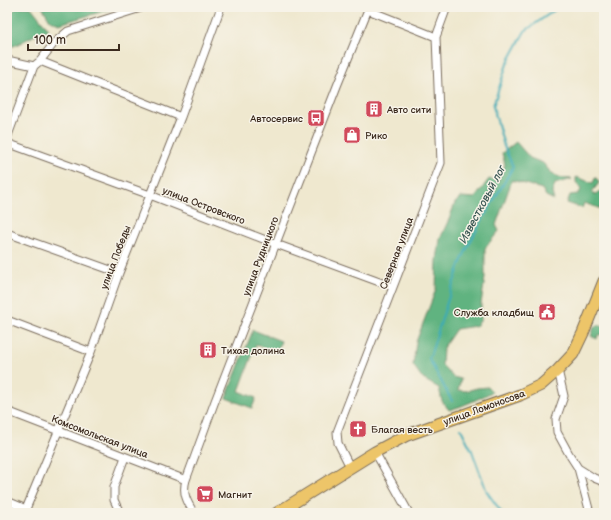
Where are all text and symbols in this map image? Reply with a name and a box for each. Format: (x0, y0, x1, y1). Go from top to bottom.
scale bar (28, 26, 119, 52)
text: 100 m (34, 33, 66, 48)
building icon: Авто сити (364, 99, 384, 119)
place label: Авто сити (386, 104, 431, 116)
bus stop icon: Автосервис (306, 108, 326, 128)
place label: Автосервис (249, 113, 303, 125)
shop icon: Рико (342, 125, 362, 145)
place label: Рико (365, 130, 387, 142)
water label: Известковый лог (456, 162, 509, 246)
street label: улица Островского (161, 185, 247, 227)
street label: улица Рудницкого (240, 215, 282, 298)
street label: Северная улица (378, 216, 416, 291)
street label: улица Победы (98, 224, 134, 291)
public building icon: Служба кладбищ (537, 302, 557, 322)
place label: Служба кладбищ (454, 307, 534, 319)
building icon: Тихая долина (198, 340, 218, 360)
place label: Тихая долина (221, 345, 285, 357)
street label: улица Ломоносова (442, 388, 527, 428)
street label: Комсомольская улица (50, 413, 150, 461)
church icon: Благая весть (348, 419, 368, 439)
place label: Благая весть (371, 424, 433, 436)
supermarket icon: Магнит (195, 484, 215, 504)
place label: Магнит (218, 489, 252, 501)

